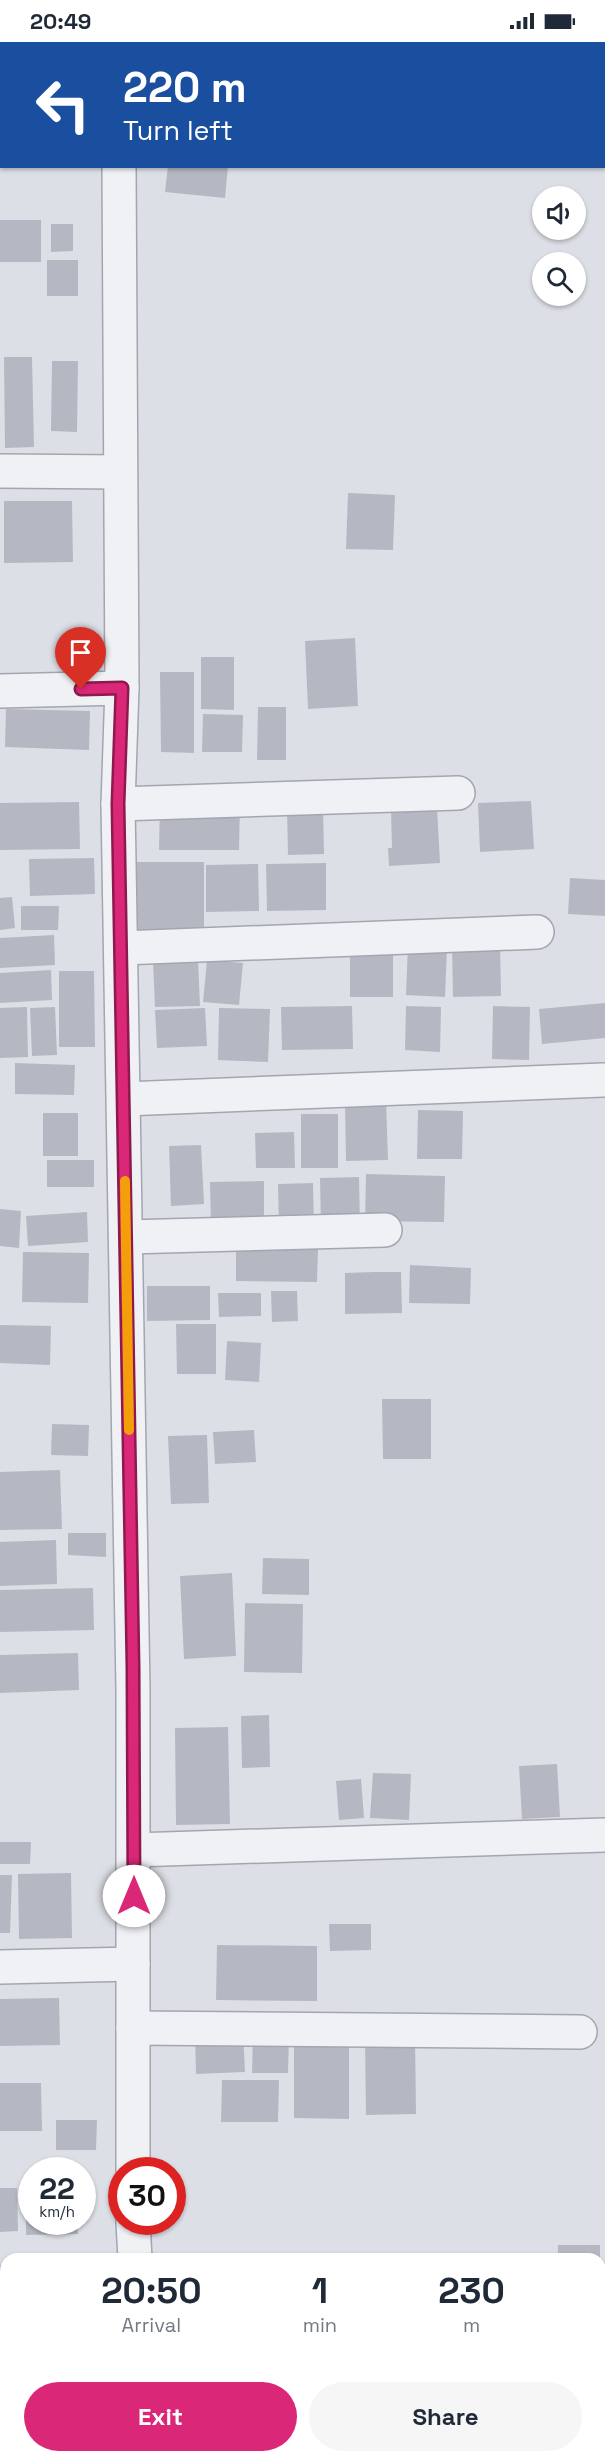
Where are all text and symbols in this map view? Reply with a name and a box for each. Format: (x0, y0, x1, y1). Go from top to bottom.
text: 20:49 (30, 7, 91, 35)
text: 220 m (123, 61, 247, 114)
icon: left (24, 66, 102, 144)
text: Turn left (123, 113, 233, 148)
map controls (532, 186, 586, 306)
button: sound (532, 186, 586, 240)
button: search (532, 252, 586, 306)
pin (55, 627, 106, 689)
icon: arrive (64, 636, 97, 669)
position arrow (102, 1864, 166, 1928)
speed limit sign: 30 (108, 2157, 186, 2235)
text: 22 (39, 2169, 75, 2208)
text: km/h (39, 2202, 75, 2221)
text: 20:50 (101, 2268, 202, 2314)
text: 1 (312, 2268, 328, 2314)
text: 230 (438, 2268, 505, 2314)
text: Arrival (122, 2312, 181, 2338)
text: min (303, 2312, 337, 2338)
text: m (463, 2312, 480, 2338)
button: Exit (24, 2382, 297, 2451)
button: Share (309, 2382, 582, 2451)

